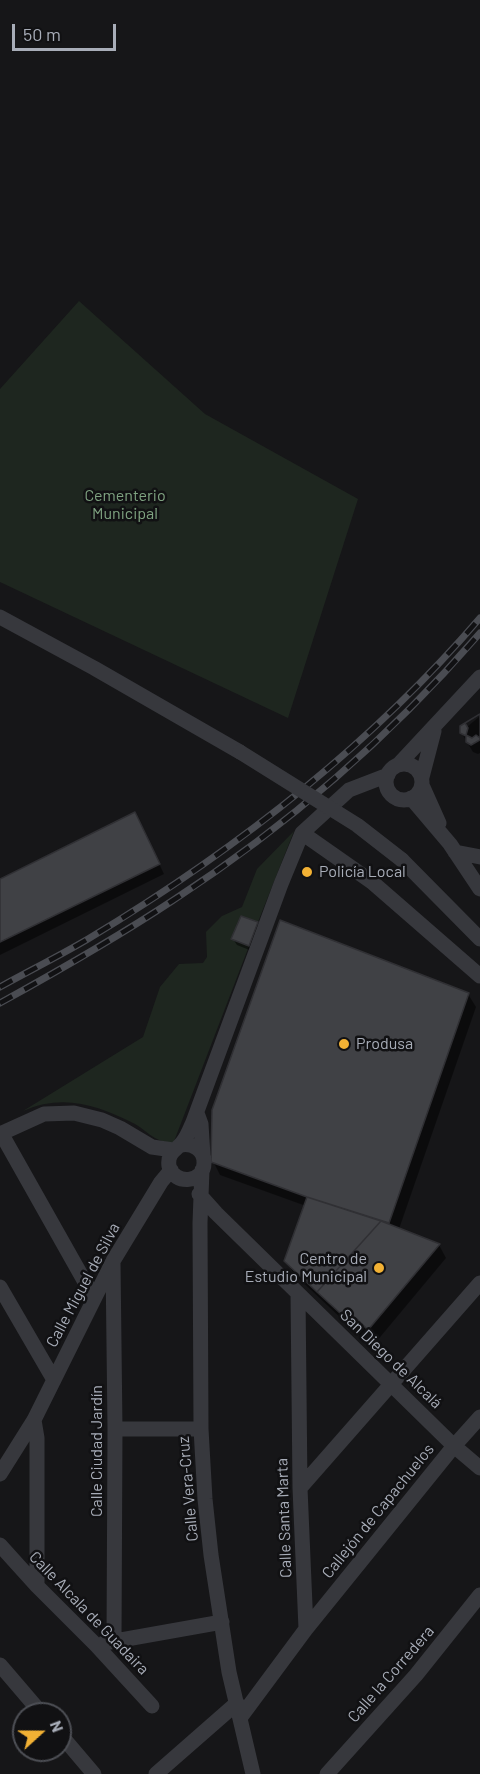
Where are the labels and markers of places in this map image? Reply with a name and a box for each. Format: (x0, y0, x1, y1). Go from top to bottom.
place label: Policía Local (319, 862, 406, 882)
marker: Policía Local (300, 865, 314, 879)
place label: Produsa (356, 1034, 413, 1054)
marker: Produsa (337, 1037, 351, 1051)
place label: Centro de Estudio Municipal (245, 1249, 367, 1287)
marker: Centro de Estudio Municipal (372, 1261, 386, 1275)

